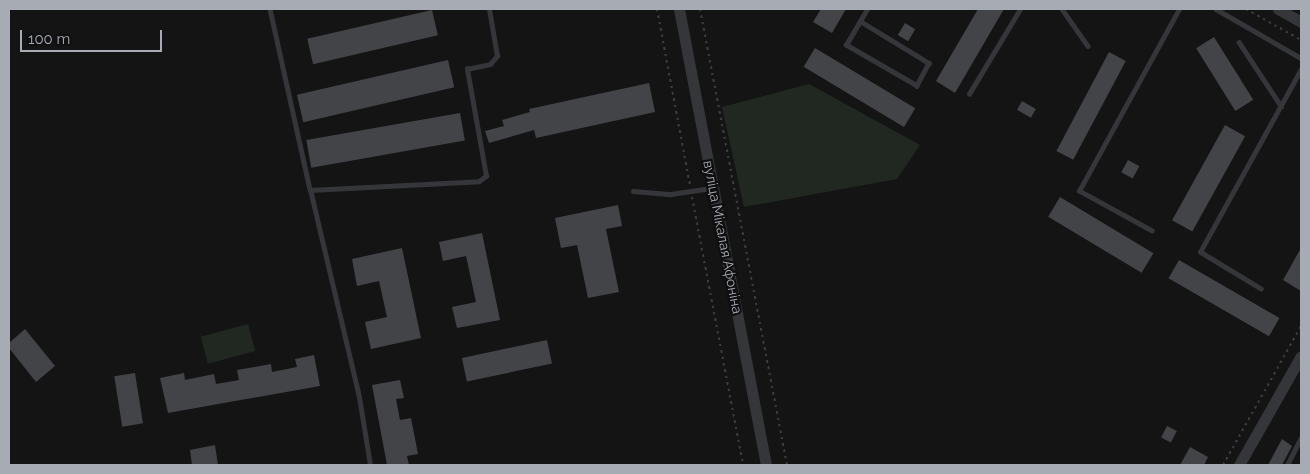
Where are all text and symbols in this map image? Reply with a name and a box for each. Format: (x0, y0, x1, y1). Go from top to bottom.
scale bar (22, 20, 165, 52)
text: 100 m (28, 30, 70, 48)
street label: вуліца Мікалая Афоніна (700, 159, 746, 315)

